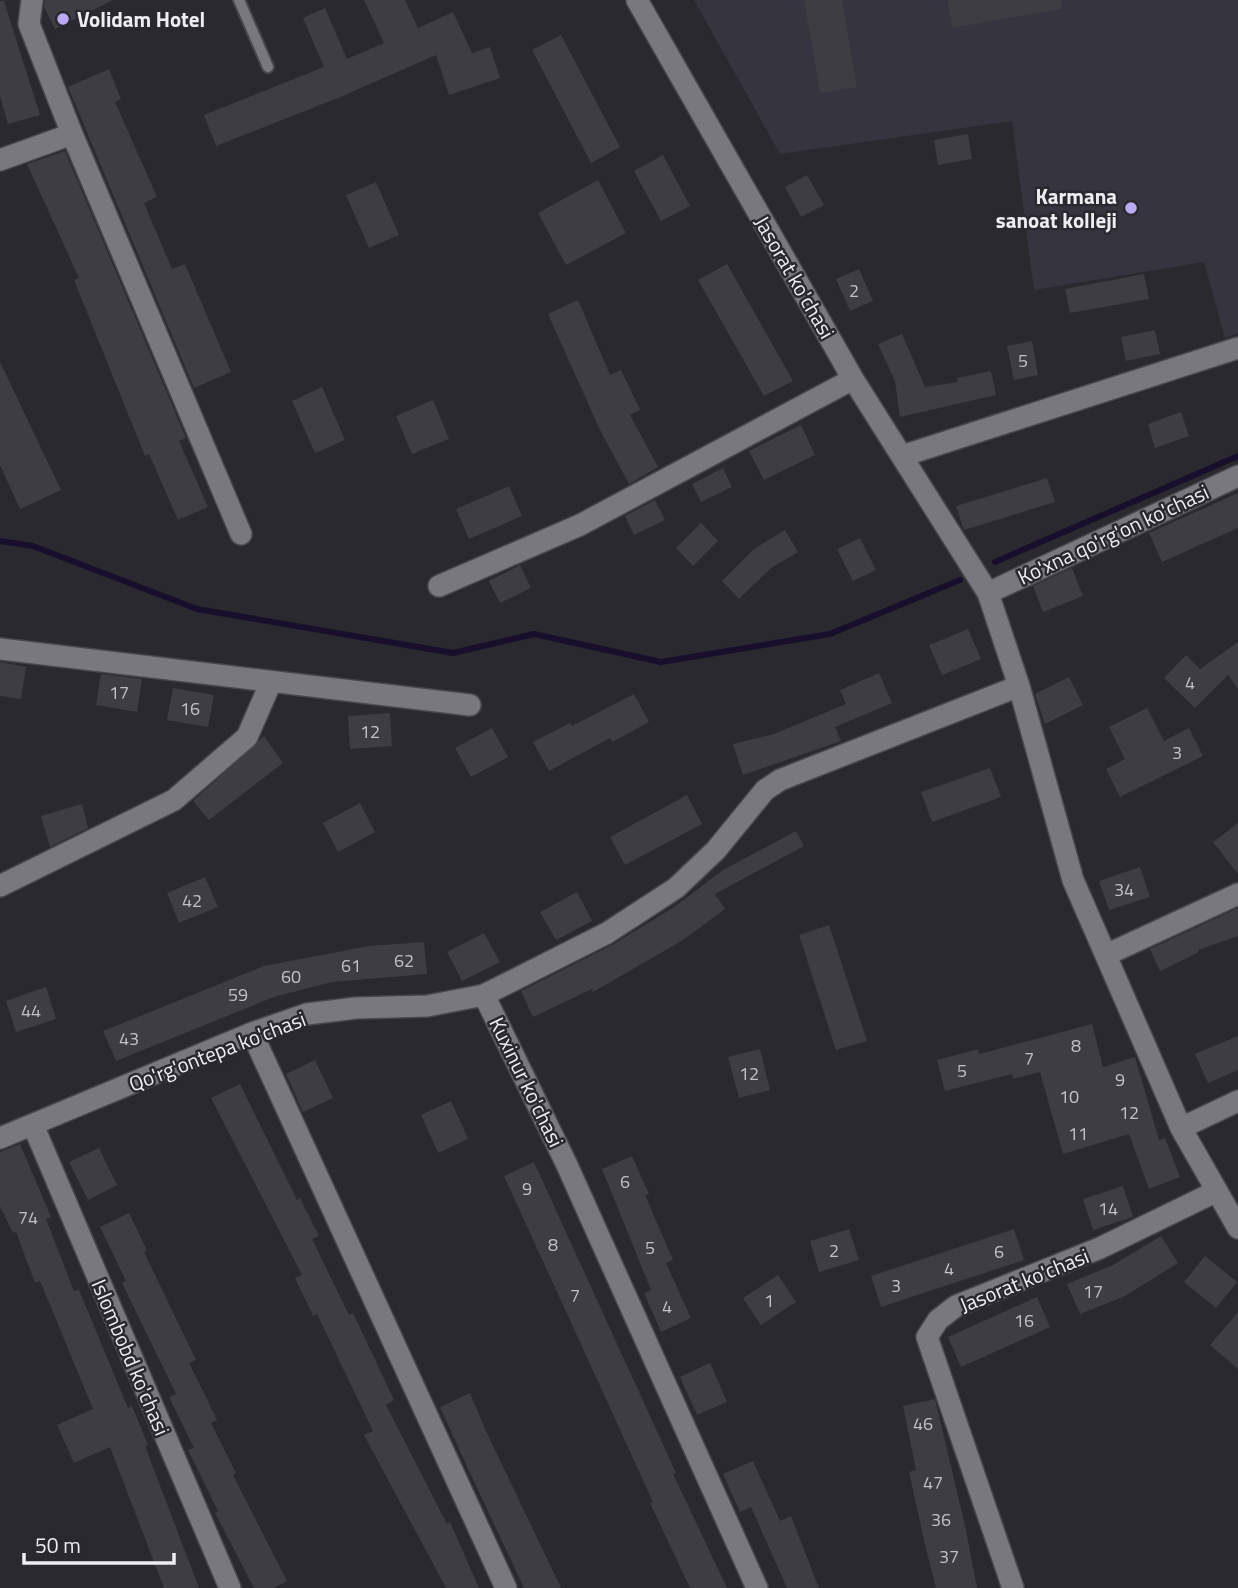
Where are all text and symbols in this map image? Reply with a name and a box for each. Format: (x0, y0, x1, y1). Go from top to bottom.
place label: Volidam Hotel (77, 3, 205, 35)
marker: Volidam Hotel (55, 11, 71, 27)
place label: Karmana sanoat kolleji (996, 180, 1117, 236)
marker: Karmana sanoat kolleji (1123, 200, 1139, 216)
street label: Jasorat ko'chasi (747, 210, 843, 344)
house number: 2 (849, 277, 859, 304)
house number: 5 (1018, 347, 1028, 374)
street label: Ko'xna qo'rg'on ko'chasi (1012, 476, 1214, 592)
house number: 4 (1185, 669, 1195, 696)
house number: 17 (109, 679, 129, 706)
house number: 16 (180, 695, 200, 722)
house number: 12 (360, 718, 380, 745)
house number: 3 (1172, 739, 1182, 766)
house number: 34 (1114, 876, 1134, 903)
house number: 42 (182, 887, 202, 914)
house number: 62 (394, 947, 414, 974)
house number: 61 (341, 952, 361, 979)
house number: 60 (281, 963, 301, 990)
house number: 59 (228, 981, 248, 1008)
house number: 44 (21, 997, 41, 1024)
street label: Qo'rg'ontepa ko'chasi (124, 1002, 310, 1100)
street label: Kuxinur ko'chasi (482, 1012, 572, 1152)
house number: 43 (119, 1025, 139, 1052)
house number: 8 (1071, 1032, 1081, 1059)
house number: 7 (1024, 1045, 1034, 1072)
house number: 5 (957, 1057, 967, 1084)
house number: 12 (739, 1060, 759, 1087)
house number: 9 (1115, 1066, 1125, 1093)
house number: 10 (1059, 1083, 1079, 1110)
house number: 12 (1119, 1099, 1139, 1126)
house number: 11 (1068, 1120, 1088, 1147)
house number: 6 (620, 1168, 630, 1195)
house number: 9 (522, 1175, 532, 1202)
house number: 14 (1098, 1195, 1118, 1222)
house number: 74 (18, 1204, 38, 1231)
house number: 8 (548, 1231, 558, 1258)
house number: 5 (645, 1234, 655, 1261)
house number: 2 (829, 1237, 839, 1264)
house number: 6 (994, 1238, 1004, 1265)
street label: Jasorat ko'chasi (954, 1239, 1094, 1321)
house number: 4 (944, 1255, 954, 1282)
house number: 3 (891, 1272, 901, 1299)
street label: Islombobd ko'chasi (84, 1274, 178, 1440)
house number: 17 (1083, 1278, 1103, 1305)
house number: 7 (570, 1282, 580, 1309)
house number: 1 (764, 1287, 774, 1314)
house number: 4 (662, 1293, 672, 1320)
house number: 16 (1014, 1307, 1034, 1334)
house number: 46 (913, 1410, 933, 1437)
house number: 47 (923, 1469, 943, 1496)
house number: 36 (931, 1506, 951, 1533)
scale bar (24, 1522, 175, 1566)
text: 50 m (35, 1529, 81, 1561)
house number: 37 (939, 1543, 959, 1570)

